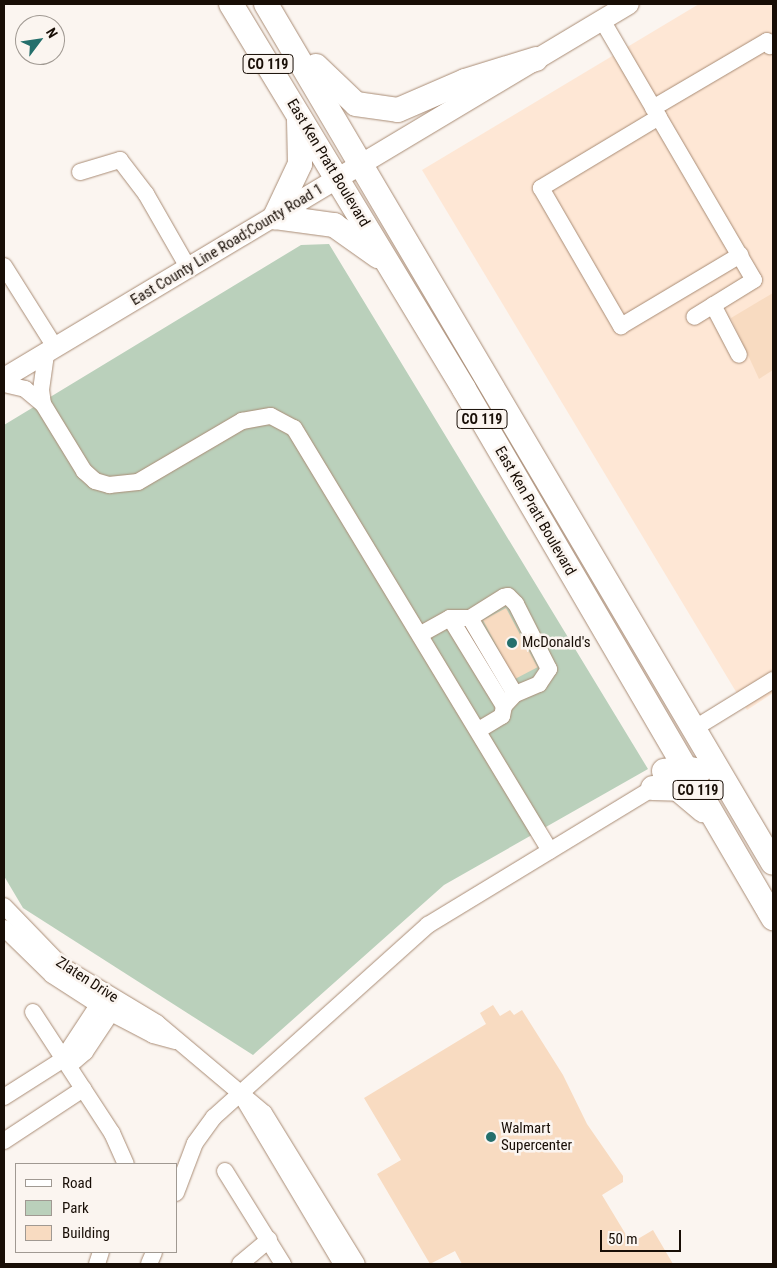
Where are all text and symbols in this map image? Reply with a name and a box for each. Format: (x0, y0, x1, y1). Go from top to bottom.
north arrow (15, 15, 65, 65)
text: N (43, 25, 61, 41)
road number: CO 119 (242, 52, 294, 76)
street label: East Ken Pratt Boulevard (283, 96, 373, 230)
street label: East County Line Road;County Road 1 (128, 180, 326, 310)
road number: CO 119 (456, 408, 508, 430)
street label: East Ken Pratt Boulevard (491, 443, 579, 579)
place label: McDonald's (522, 634, 591, 652)
marker: McDonald's (506, 637, 518, 649)
road number: CO 119 (672, 778, 724, 802)
street label: Zlaten Drive (53, 953, 121, 1007)
place label: Walmart Supercenter (501, 1119, 572, 1154)
marker: Walmart Supercenter (485, 1131, 497, 1143)
legend (15, 1163, 178, 1253)
text: Road (62, 1174, 92, 1192)
text: Park (62, 1199, 89, 1217)
scale bar (602, 1220, 683, 1252)
text: Building (62, 1224, 110, 1242)
text: 50 m (608, 1230, 638, 1248)

